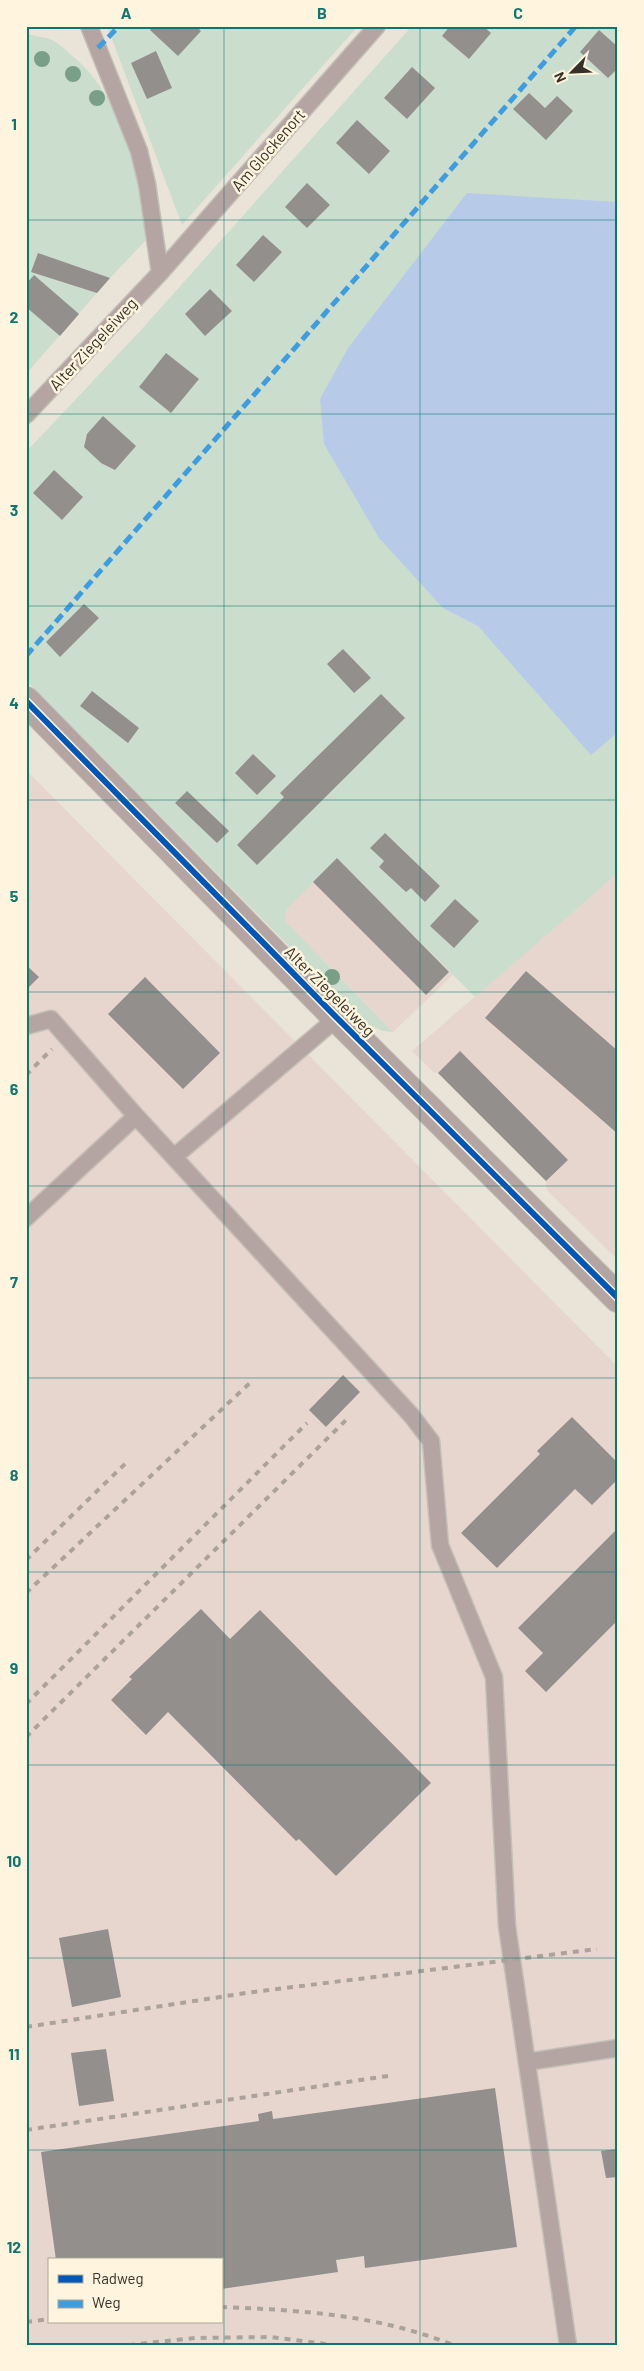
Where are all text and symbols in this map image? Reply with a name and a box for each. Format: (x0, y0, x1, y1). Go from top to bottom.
text: A (121, 3, 132, 22)
text: B (317, 3, 327, 22)
text: C (513, 3, 523, 22)
north arrow (546, 48, 596, 98)
text: N (550, 70, 569, 85)
street label: Am Glockenort (227, 105, 308, 194)
text: 1 (11, 114, 17, 133)
street label: Alter Ziegeleiweg (45, 293, 140, 394)
text: 2 (10, 307, 19, 326)
text: 3 (10, 500, 18, 519)
text: 4 (9, 693, 19, 712)
text: 5 (10, 886, 19, 905)
street label: Alter Ziegeleiweg (281, 942, 379, 1040)
text: 6 (10, 1079, 19, 1098)
text: 7 (10, 1272, 18, 1291)
text: 8 (10, 1465, 19, 1484)
text: 9 (10, 1658, 18, 1677)
text: 10 (7, 1851, 21, 1870)
text: 11 (8, 2044, 20, 2063)
text: 12 (7, 2237, 21, 2256)
legend (48, 2258, 222, 2324)
text: Radweg (92, 2269, 144, 2287)
text: Weg (92, 2293, 120, 2311)

